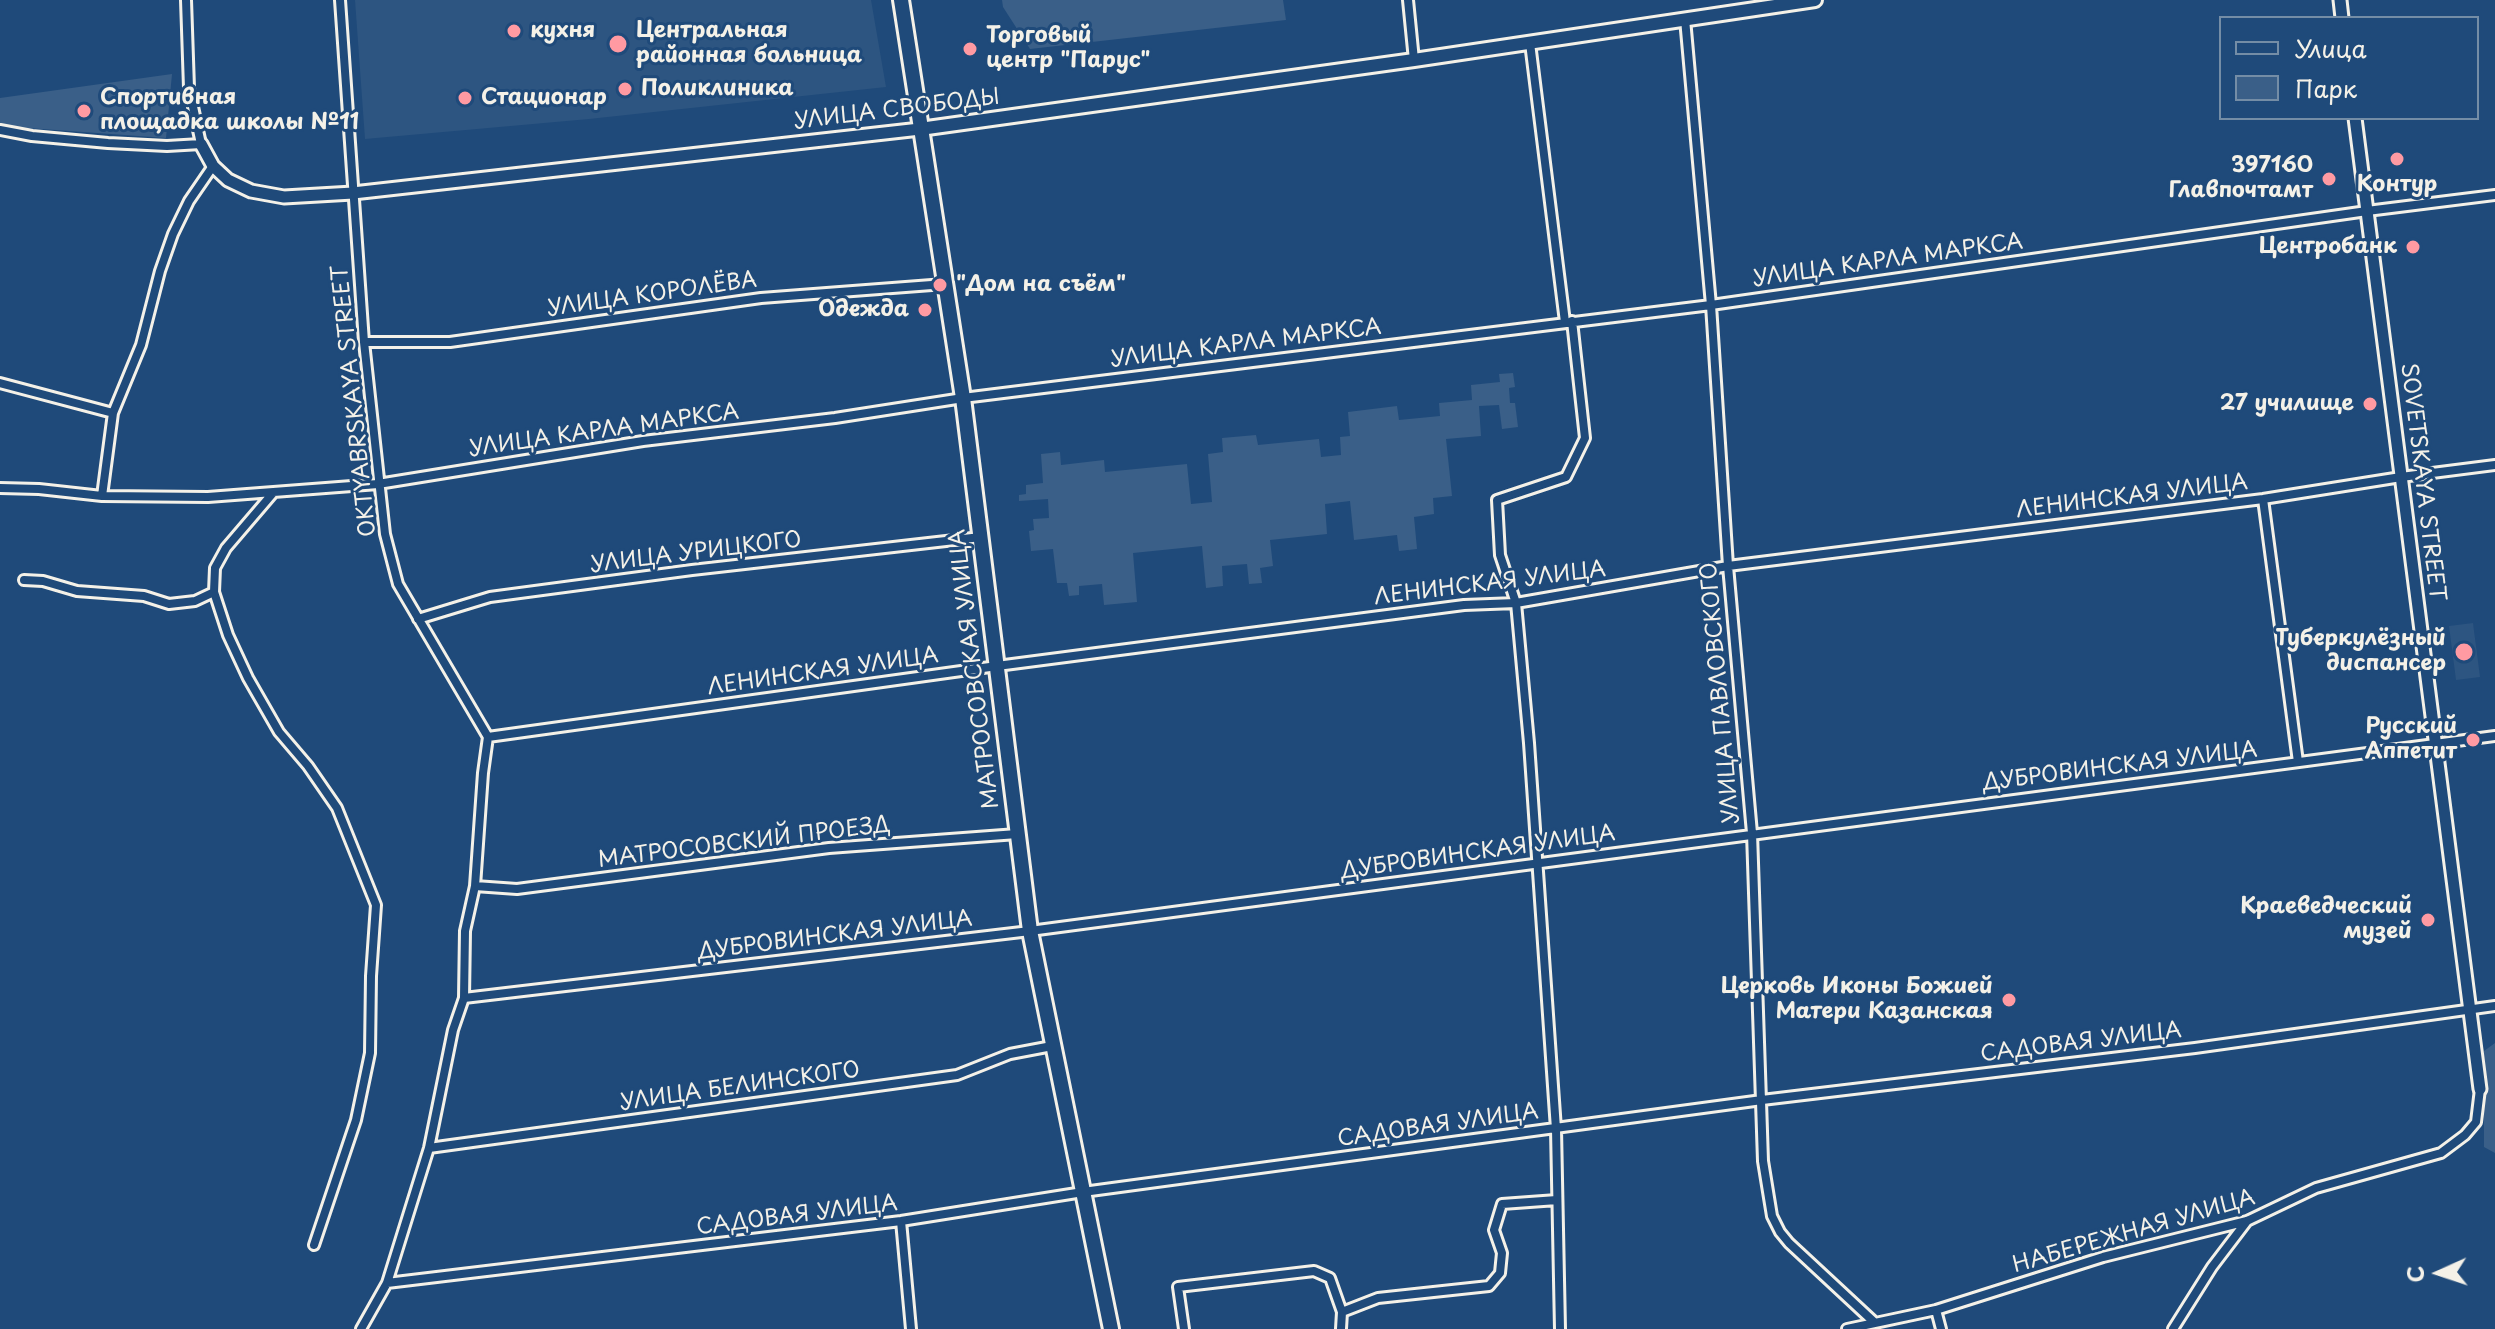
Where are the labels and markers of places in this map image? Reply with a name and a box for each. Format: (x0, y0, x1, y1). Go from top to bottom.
place label: кухня (530, 18, 595, 44)
place label: Центральная районная больница (636, 18, 862, 70)
marker: кухня (505, 22, 523, 40)
place label: Торговый центр "Парус" (986, 23, 1150, 74)
marker: Центральная районная больница (607, 33, 629, 55)
marker: Торговый центр "Парус" (961, 40, 979, 58)
place label: Поликлиника (641, 76, 794, 102)
marker: Поликлиника (616, 80, 634, 98)
place label: Спортивная площадка школы №11 (100, 85, 359, 136)
place label: Стационар (481, 85, 607, 111)
marker: Стационар (456, 89, 474, 107)
marker: Спортивная площадка школы №11 (75, 102, 93, 120)
marker: Контур (2388, 150, 2406, 168)
place label: 397160 Главпочтамт (2169, 153, 2313, 204)
marker: 397160 Главпочтамт (2320, 170, 2338, 188)
place label: Контур (2357, 172, 2437, 198)
place label: Центробанк (2259, 234, 2397, 260)
marker: Центробанк (2404, 238, 2422, 256)
place label: "Дом на съём" (956, 272, 1126, 298)
marker: "Дом на съём" (931, 276, 949, 294)
place label: Одежда (818, 297, 909, 323)
marker: Одежда (916, 301, 934, 319)
place label: 27 училище (2220, 391, 2354, 417)
marker: 27 училище (2361, 395, 2379, 413)
place label: Туберкулёзный диспансер (2275, 626, 2446, 678)
marker: Туберкулёзный диспансер (2453, 641, 2475, 663)
place label: Русский Аппетит (2365, 714, 2457, 766)
marker: Русский Аппетит (2464, 731, 2482, 749)
place label: Краеведческий музей (2240, 894, 2412, 946)
marker: Краеведческий музей (2419, 911, 2437, 929)
place label: Церковь Иконы Божией Матери Казанская (1721, 974, 1993, 1026)
marker: Церковь Иконы Божией Матери Казанская (2000, 991, 2018, 1009)

